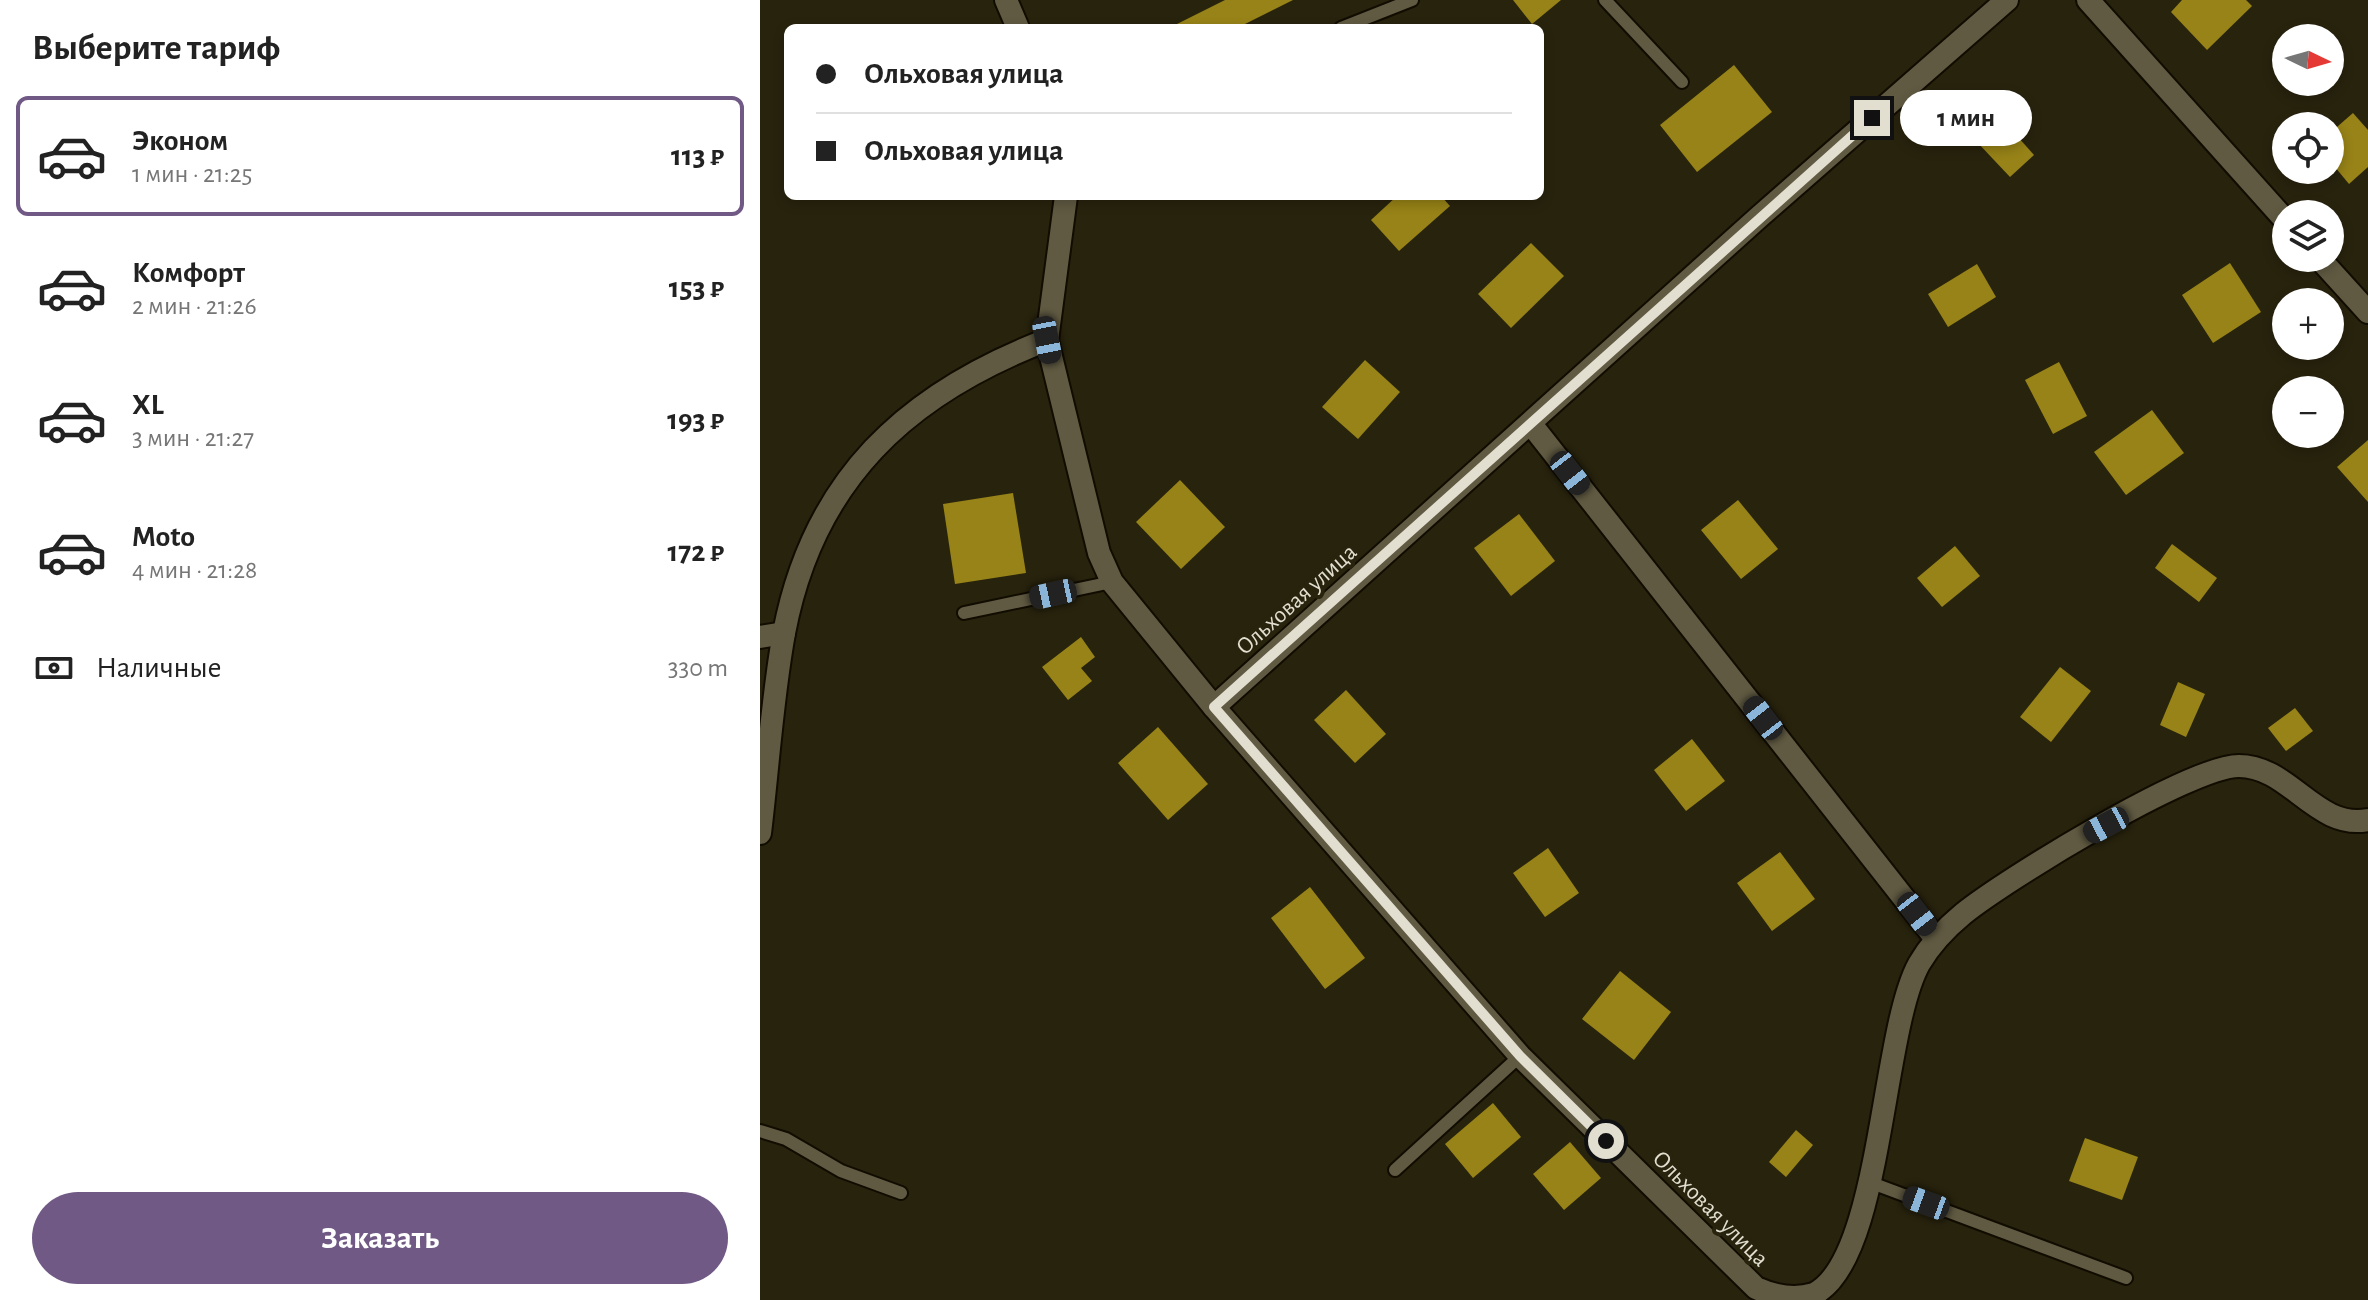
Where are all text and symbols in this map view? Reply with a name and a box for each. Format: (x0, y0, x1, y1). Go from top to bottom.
north arrow (2272, 24, 2344, 96)
map controls (2272, 24, 2344, 448)
text: Выберите тариф (32, 30, 280, 66)
text: Ольховая улица (864, 59, 1064, 89)
callout: 1 мин (1900, 90, 2032, 146)
route end (1854, 100, 1890, 136)
text: 1 мин (1937, 105, 1995, 131)
button: locate (2272, 112, 2344, 184)
icon: car (36, 120, 108, 192)
text: Эконом (132, 126, 228, 156)
text: Ольховая улица (864, 136, 1064, 166)
text: 113 ₽ (671, 141, 724, 171)
text: 1 мин · 21:25 (132, 161, 252, 187)
button: layers (2272, 200, 2344, 272)
icon: car (36, 252, 108, 324)
text: Комфорт (132, 258, 245, 288)
text: 153 ₽ (669, 273, 724, 303)
button: + (2272, 288, 2344, 360)
text: 2 мин · 21:26 (132, 293, 257, 319)
car (1031, 314, 1063, 366)
button: − (2272, 376, 2344, 448)
icon: car (36, 384, 108, 456)
text: XL (132, 390, 164, 420)
text: 193 ₽ (667, 405, 724, 435)
text: 3 мин · 21:27 (132, 425, 254, 451)
car (1546, 447, 1594, 499)
icon: car (36, 516, 108, 588)
text: Moto (132, 522, 195, 552)
text: 172 ₽ (668, 537, 724, 567)
street label: Ольховая улица (1232, 540, 1361, 660)
text: 4 мин · 21:28 (132, 557, 257, 583)
car (1027, 577, 1079, 611)
icon: cash (32, 646, 76, 690)
text: Наличные (96, 653, 222, 683)
text: 330 m (668, 655, 728, 681)
car (1739, 692, 1787, 744)
car (2079, 803, 2133, 847)
car (1893, 888, 1941, 940)
route start (1588, 1123, 1624, 1159)
street label: Ольховая улица (1648, 1146, 1773, 1271)
car (1899, 1184, 1953, 1222)
button: Заказать (32, 1192, 728, 1284)

